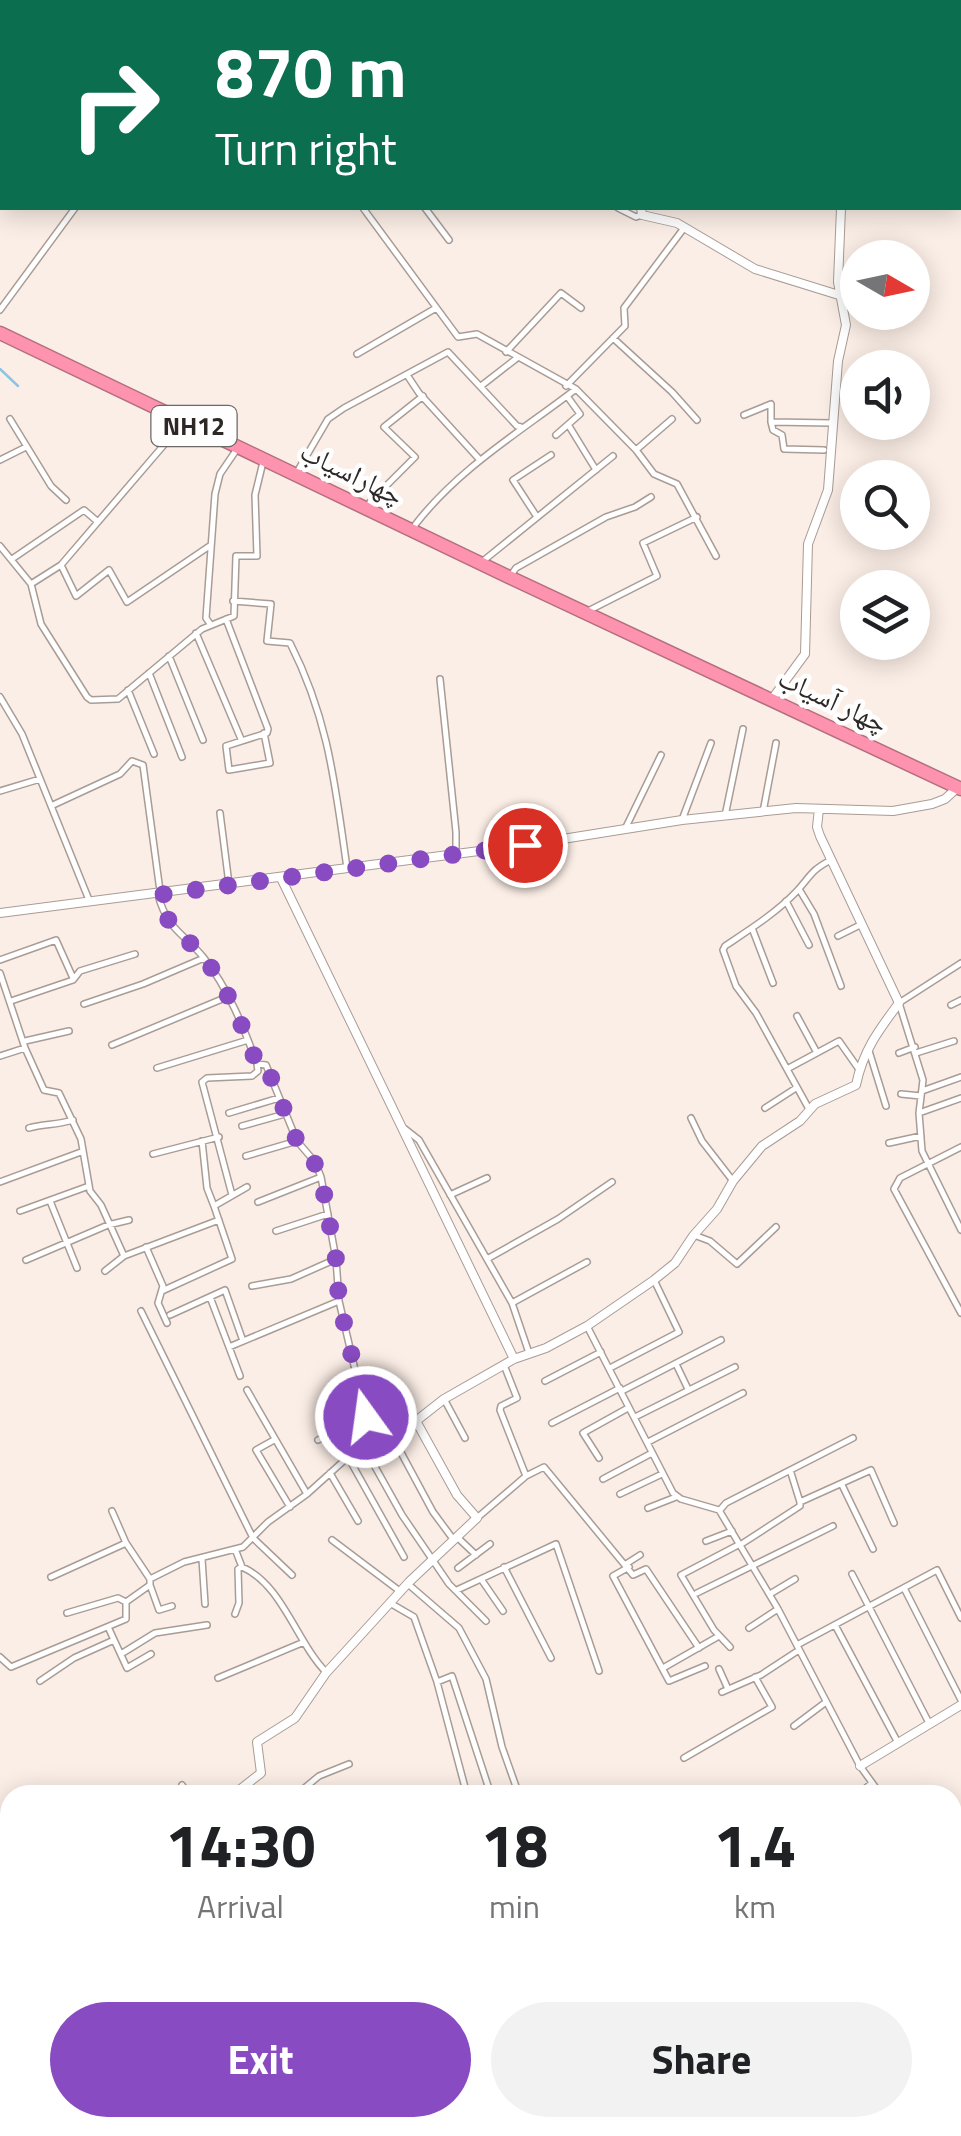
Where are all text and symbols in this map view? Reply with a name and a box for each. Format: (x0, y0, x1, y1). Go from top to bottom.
text: 870 m (215, 18, 407, 124)
icon: right (50, 40, 180, 170)
text: Turn right (215, 114, 397, 182)
north arrow (840, 240, 930, 330)
map controls (840, 240, 930, 660)
button: sound (840, 350, 930, 440)
road number: NH12 (152, 406, 236, 446)
street label: چهاراسیاب (293, 429, 411, 516)
button: search (840, 460, 930, 550)
button: layers (840, 570, 930, 660)
street label: چهار آسیاب (771, 655, 895, 744)
pin (483, 803, 568, 888)
icon: arrive (498, 818, 553, 873)
position arrow (314, 1365, 418, 1469)
text: 14:30 (166, 1799, 315, 1890)
text: 18 (481, 1799, 548, 1890)
text: 1.4 (714, 1799, 796, 1890)
text: Arrival (197, 1882, 284, 1930)
text: min (489, 1882, 540, 1930)
text: km (734, 1882, 776, 1930)
button: Exit (50, 2002, 471, 2117)
button: Share (491, 2002, 912, 2117)

